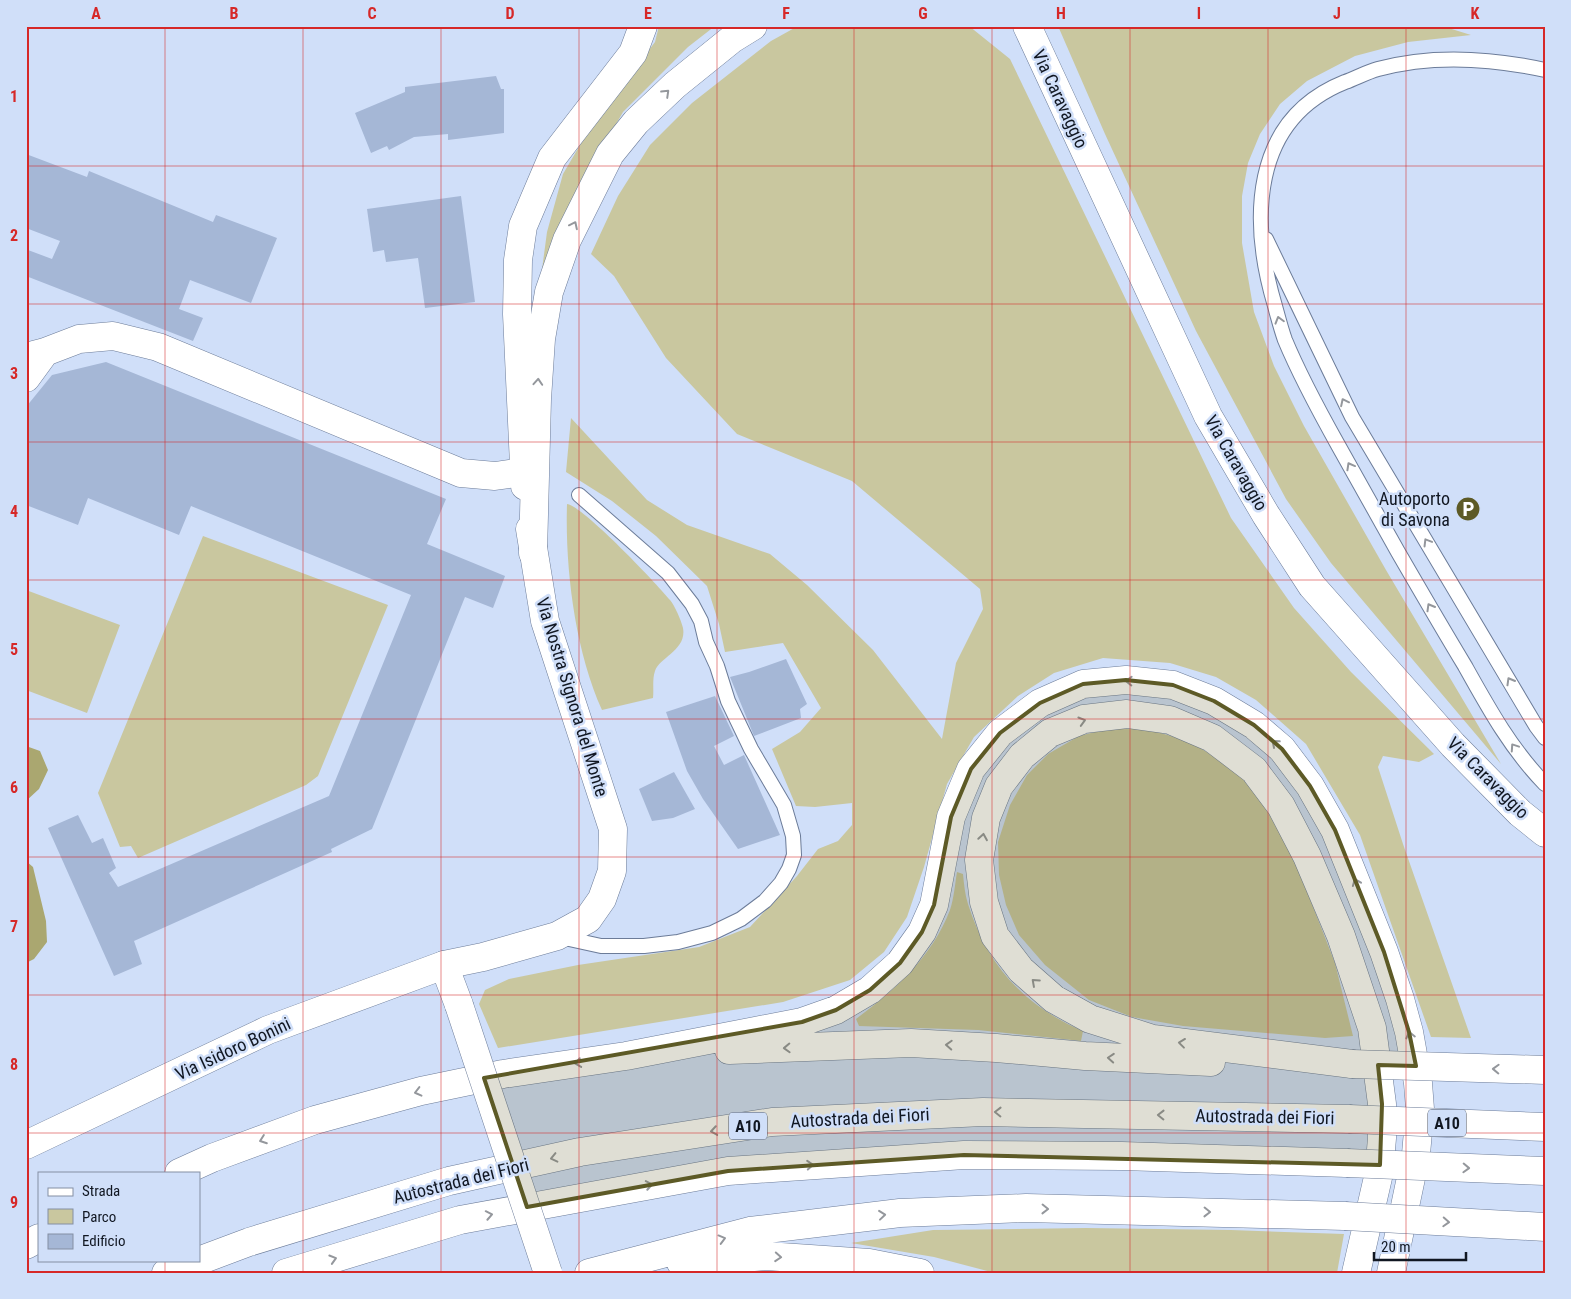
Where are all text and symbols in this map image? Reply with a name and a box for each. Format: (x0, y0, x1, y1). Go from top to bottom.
text: A (91, 4, 101, 23)
text: B (230, 4, 239, 23)
text: C (367, 4, 377, 23)
text: D (505, 4, 515, 23)
text: E (644, 4, 652, 23)
text: F (782, 4, 790, 23)
text: G (918, 4, 928, 23)
text: H (1056, 4, 1066, 23)
text: I (1197, 4, 1201, 23)
text: J (1333, 4, 1341, 23)
text: K (1471, 4, 1480, 23)
street label: Via Caravaggio (1028, 46, 1092, 152)
text: 1 (10, 87, 18, 106)
one-way arrow (660, 90, 669, 99)
one-way arrow (568, 221, 578, 230)
text: 2 (10, 226, 18, 245)
one-way arrow (1275, 317, 1285, 325)
text: 3 (10, 364, 18, 383)
one-way arrow (533, 378, 544, 386)
one-way arrow (1340, 398, 1350, 407)
street label: Via Caravaggio (1201, 411, 1272, 514)
one-way arrow (1347, 462, 1357, 471)
place label: Autoporto di Savona (1379, 488, 1450, 530)
parking icon: Autoporto di Savona (1455, 496, 1481, 522)
text: 4 (10, 502, 18, 521)
one-way arrow (1423, 538, 1433, 547)
street label: Via Nostra Signora del Monte (532, 595, 613, 799)
one-way arrow (1427, 604, 1437, 613)
text: 5 (10, 640, 18, 659)
one-way arrow (1125, 675, 1133, 686)
one-way arrow (1507, 678, 1517, 687)
one-way arrow (1078, 716, 1086, 726)
street label: Via Caravaggio (1443, 733, 1533, 823)
one-way arrow (1272, 740, 1281, 749)
one-way arrow (1511, 743, 1520, 753)
text: 6 (10, 778, 18, 797)
one-way arrow (977, 833, 988, 841)
one-way arrow (1352, 878, 1362, 887)
text: 7 (10, 917, 18, 936)
one-way arrow (1031, 979, 1040, 988)
street label: Via Isidoro Bonini (172, 1013, 294, 1084)
one-way arrow (1405, 1031, 1416, 1040)
one-way arrow (1178, 1038, 1186, 1049)
one-way arrow (945, 1040, 953, 1051)
one-way arrow (782, 1042, 790, 1053)
one-way arrow (1107, 1052, 1115, 1063)
text: 8 (10, 1055, 18, 1074)
one-way arrow (574, 1057, 582, 1067)
one-way arrow (1492, 1063, 1500, 1074)
one-way arrow (414, 1086, 423, 1097)
street label: Autostrada dei Fiori (790, 1103, 930, 1132)
street label: Autostrada dei Fiori (1195, 1105, 1335, 1128)
one-way arrow (994, 1107, 1002, 1118)
one-way arrow (1156, 1110, 1164, 1121)
road number: A10 (1428, 1110, 1466, 1136)
road number: A10 (729, 1112, 767, 1140)
one-way arrow (710, 1125, 718, 1136)
one-way arrow (259, 1134, 268, 1144)
one-way arrow (550, 1152, 558, 1163)
street label: Autostrada dei Fiori (391, 1153, 531, 1208)
one-way arrow (806, 1160, 814, 1171)
one-way arrow (1462, 1162, 1470, 1173)
legend (38, 1172, 200, 1262)
one-way arrow (645, 1180, 653, 1190)
text: Strada (82, 1182, 120, 1200)
text: 9 (10, 1193, 18, 1212)
one-way arrow (1041, 1204, 1049, 1214)
one-way arrow (1203, 1207, 1211, 1218)
text: Parco (82, 1208, 116, 1226)
one-way arrow (485, 1210, 494, 1220)
one-way arrow (879, 1210, 887, 1221)
one-way arrow (1442, 1216, 1450, 1227)
scale bar (1374, 1229, 1466, 1261)
text: Edificio (82, 1232, 125, 1250)
one-way arrow (717, 1234, 726, 1245)
text: 20 m (1381, 1238, 1411, 1256)
one-way arrow (774, 1251, 782, 1262)
one-way arrow (328, 1254, 337, 1264)

